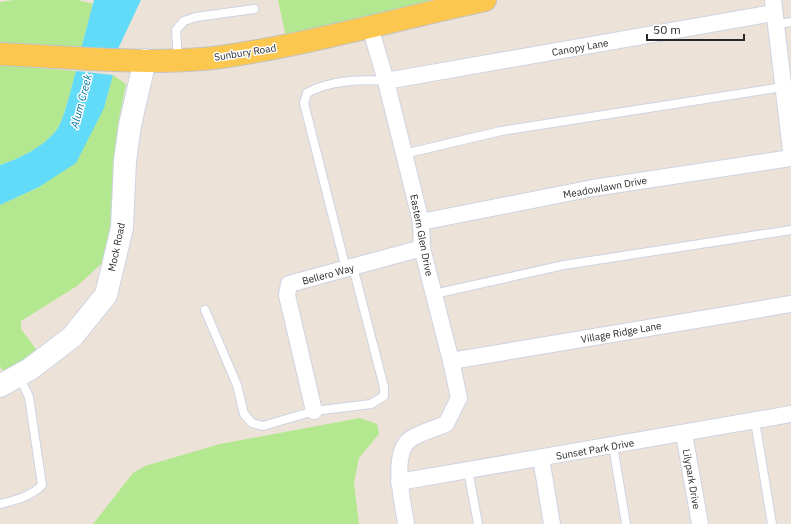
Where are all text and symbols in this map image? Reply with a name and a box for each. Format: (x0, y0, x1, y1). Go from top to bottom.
scale bar (647, 16, 744, 42)
text: 50 m (653, 22, 681, 37)
street label: Canopy Lane (551, 36, 610, 59)
street label: Sunbury Road (213, 41, 277, 64)
water label: Alum Creek (67, 72, 95, 131)
street label: Meadowlawn Drive (562, 174, 649, 201)
street label: Eastern Glen Drive (407, 193, 436, 278)
street label: Mock Road (105, 222, 128, 273)
street label: Bellero Way (301, 261, 356, 288)
street label: Village Ridge Lane (580, 319, 663, 346)
street label: Sunset Park Drive (555, 436, 636, 463)
street label: Lilypark Drive (680, 448, 703, 511)

